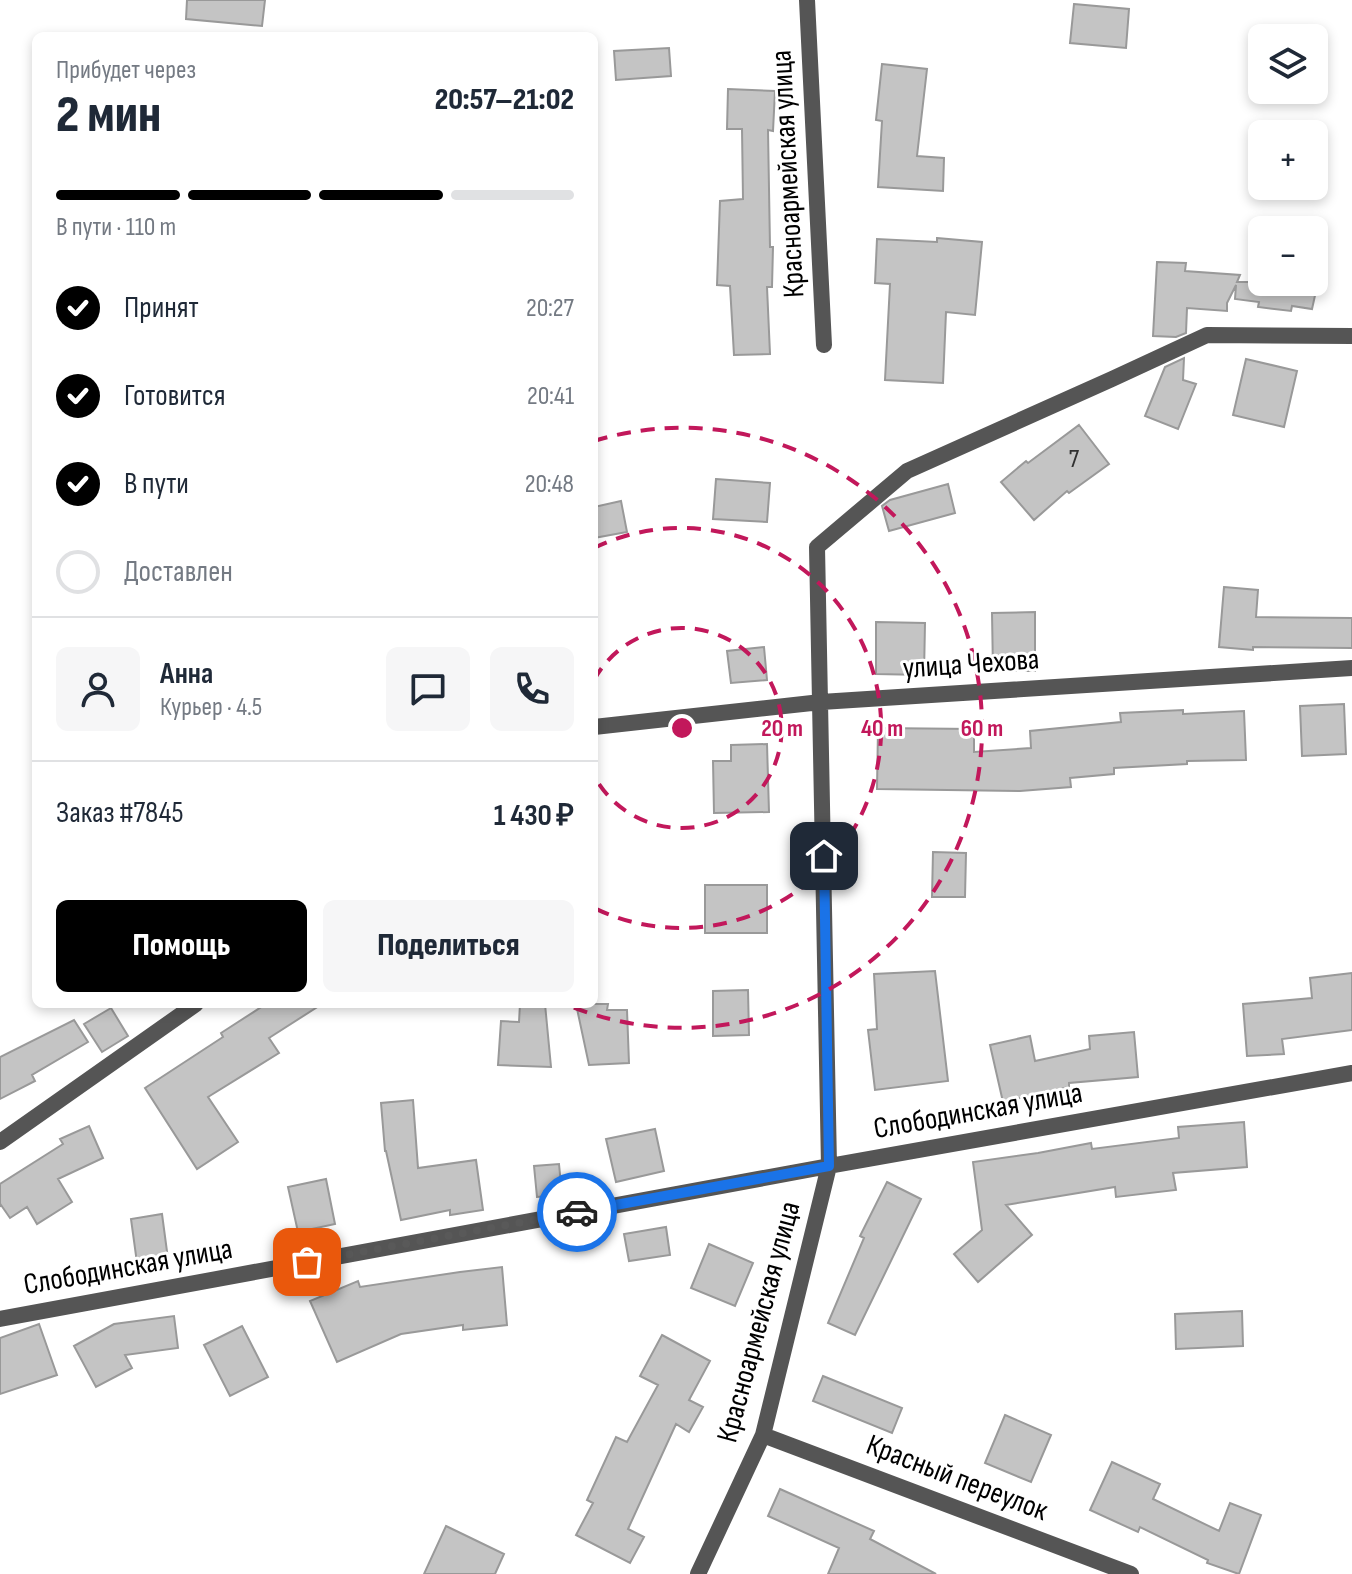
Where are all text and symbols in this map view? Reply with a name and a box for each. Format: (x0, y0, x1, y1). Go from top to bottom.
map controls (1248, 24, 1328, 296)
button: layers (1248, 24, 1328, 104)
street label: Красноармейская улица (764, 49, 812, 299)
text: Прибудет через (56, 55, 196, 86)
text: 20:57–21:02 (435, 82, 574, 118)
text: 2 мин (56, 84, 161, 147)
button: + (1248, 120, 1328, 200)
text: В пути · 110 m (56, 212, 176, 243)
button: − (1248, 216, 1328, 296)
icon: check (56, 286, 100, 330)
text: Принят (124, 290, 199, 326)
text: 20:27 (526, 293, 574, 324)
icon: check (56, 374, 100, 418)
text: Готовится (124, 378, 225, 414)
text: 20:41 (527, 381, 574, 412)
house number: 7 (1069, 444, 1080, 475)
icon: check (56, 462, 100, 506)
text: В пути (124, 466, 189, 502)
text: 20:48 (525, 469, 574, 500)
text: Доставлен (124, 554, 233, 590)
street label: улица Чехова (902, 641, 1040, 687)
button: person (56, 647, 140, 731)
button: chat (386, 647, 470, 731)
button: phone (490, 647, 574, 731)
text: Анна (160, 656, 213, 692)
text: Курьер · 4.5 (160, 692, 262, 723)
centre of rings (668, 714, 696, 742)
text: 20 m (761, 714, 803, 743)
text: 40 m (861, 714, 903, 743)
text: 60 m (961, 714, 1003, 743)
text: Заказ #7845 (56, 795, 183, 831)
text: 1 430 ₽ (494, 798, 574, 834)
pin (790, 822, 858, 890)
icon: home (802, 834, 846, 878)
button: Помощь (56, 900, 307, 992)
button: Поделиться (323, 900, 574, 992)
street label: Слободинская улица (871, 1075, 1085, 1147)
courier (537, 1172, 617, 1252)
icon: car (555, 1190, 599, 1234)
street label: Красноармейская улица (710, 1198, 808, 1446)
pin (273, 1228, 341, 1296)
street label: Слободинская улица (21, 1231, 235, 1303)
icon: bag (285, 1240, 329, 1284)
street label: Красный переулок (861, 1427, 1053, 1529)

